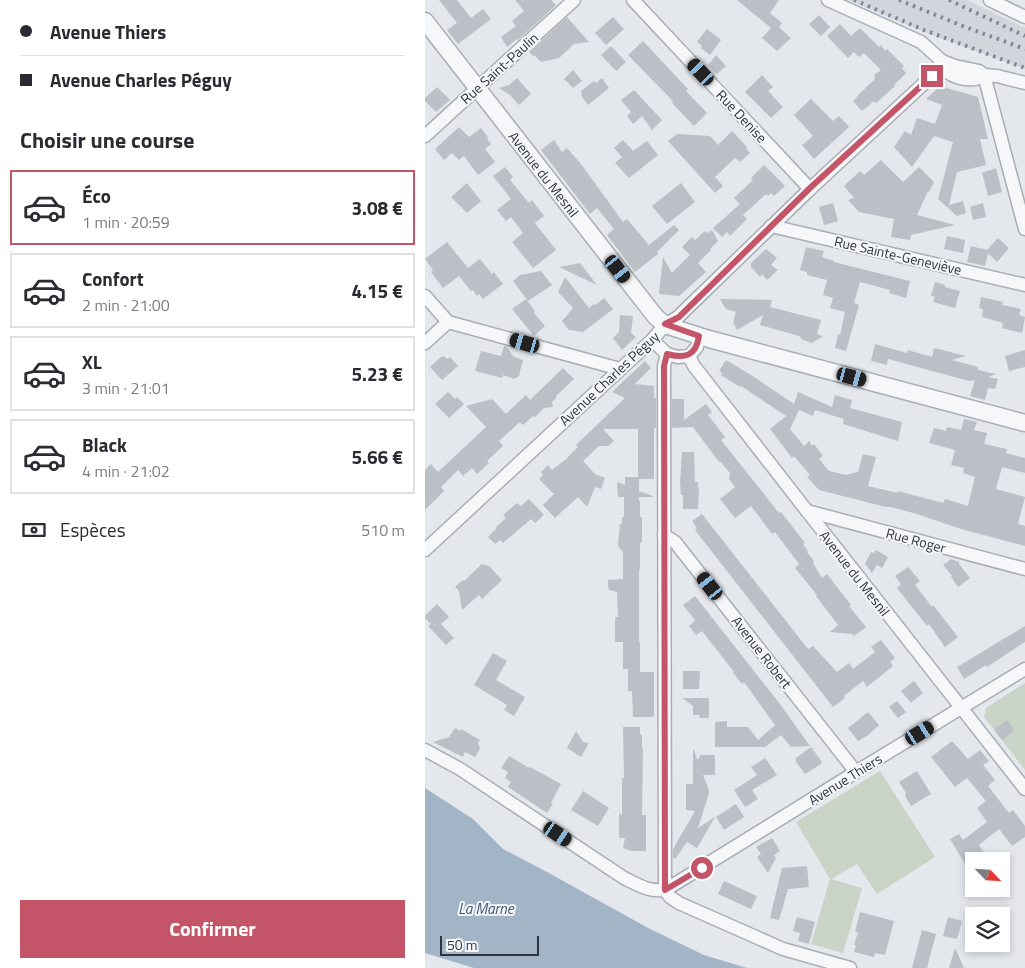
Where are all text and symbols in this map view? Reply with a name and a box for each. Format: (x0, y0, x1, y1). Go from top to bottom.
text: Avenue Thiers (50, 17, 166, 46)
street label: Rue Saint-Paulin (455, 27, 543, 109)
car (685, 56, 716, 88)
text: Avenue Charles Péguy (50, 65, 232, 94)
route end (921, 65, 943, 87)
street label: Rue Denise (712, 85, 772, 147)
text: Choisir une course (20, 123, 194, 157)
street label: Avenue du Mesnil (504, 127, 584, 221)
text: Éco (82, 181, 111, 210)
icon: car (22, 185, 67, 230)
text: 3.08 € (351, 193, 403, 222)
text: 1 min · 20:59 (82, 210, 170, 234)
street label: Rue Sainte-Geneviève (832, 230, 964, 280)
car (602, 253, 633, 285)
text: Confort (82, 264, 144, 293)
icon: car (22, 268, 67, 313)
text: 4.15 € (351, 276, 403, 305)
text: 2 min · 21:00 (82, 293, 170, 317)
street label: Avenue Charles Péguy (554, 326, 664, 430)
car (508, 332, 541, 354)
text: XL (82, 347, 102, 376)
icon: car (22, 351, 67, 396)
text: 5.23 € (351, 359, 403, 388)
car (835, 366, 868, 388)
text: 3 min · 21:01 (82, 376, 170, 400)
text: Black (82, 430, 127, 459)
icon: car (22, 434, 67, 479)
text: 5.66 € (351, 442, 403, 471)
text: 4 min · 21:02 (82, 459, 170, 483)
text: Espèces (60, 515, 126, 544)
icon: cash (20, 516, 48, 544)
text: 510 m (361, 518, 405, 542)
street label: Rue Roger (884, 522, 948, 558)
street label: Avenue du Mesnil (815, 526, 895, 620)
car (694, 570, 725, 602)
street label: Avenue Robert (727, 611, 797, 693)
car (903, 719, 936, 747)
street label: Avenue Thiers (804, 748, 886, 810)
car (541, 819, 574, 849)
north arrow (965, 852, 1010, 898)
map controls (965, 852, 1010, 952)
route start (691, 857, 713, 879)
water label: La Marne (458, 897, 515, 920)
button: Confirmer (20, 900, 405, 958)
button: layers (965, 907, 1010, 952)
scale bar (440, 933, 539, 956)
text: 50 m (447, 934, 477, 955)

